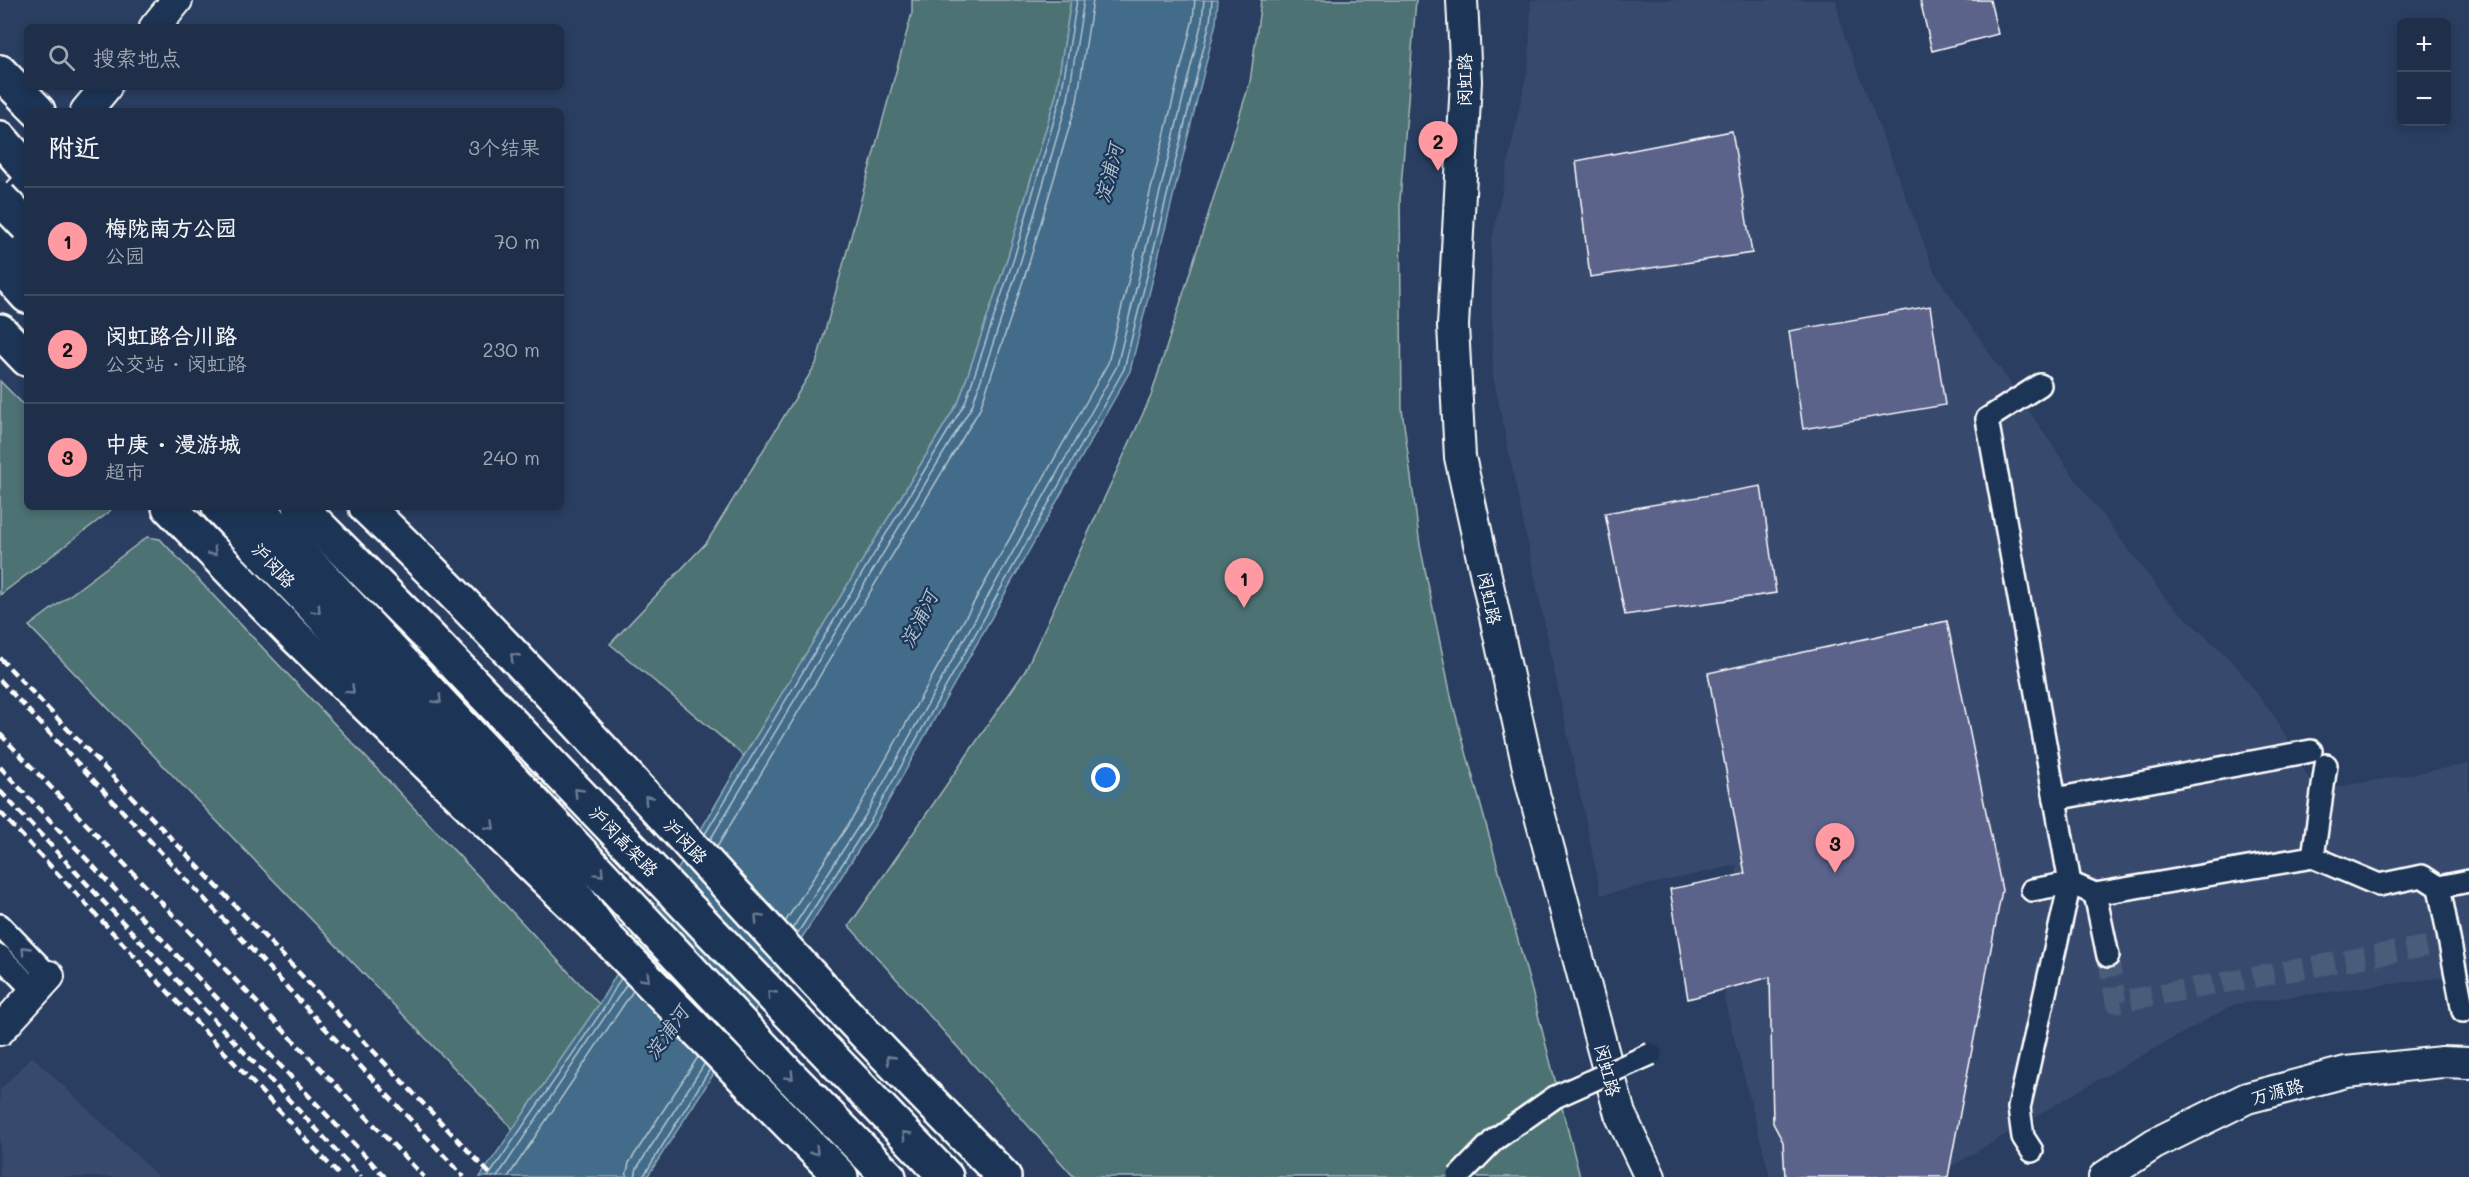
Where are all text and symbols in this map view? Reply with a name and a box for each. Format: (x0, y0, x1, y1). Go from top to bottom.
map controls (2397, 18, 2451, 126)
button: + (2397, 18, 2451, 72)
search box (24, 24, 564, 90)
icon: search (45, 41, 78, 74)
text: 搜索地点 (93, 43, 181, 72)
street label: 闵虹路 (1452, 53, 1476, 107)
button: − (2397, 72, 2451, 126)
pin: 2 (1418, 122, 1458, 171)
text: 附近 (48, 130, 100, 164)
text: 3个结果 (468, 134, 540, 160)
water label: 淀浦河 (1088, 138, 1129, 205)
text: 梅陇南方公园 (105, 213, 237, 242)
text: 1 (63, 228, 72, 254)
text: 70 m (494, 228, 540, 254)
text: 公园 (105, 242, 145, 268)
text: 闵虹路合川路 (105, 321, 237, 350)
text: 2 (62, 336, 73, 362)
text: 230 m (482, 336, 540, 362)
text: 公交站 · 闵虹路 (105, 350, 247, 376)
text: 中庚 · 漫游城 (105, 429, 240, 458)
text: 3 (62, 444, 74, 470)
text: 240 m (482, 444, 540, 470)
text: 超市 (105, 458, 145, 484)
street label: 沪闵路 (247, 537, 301, 593)
one-way arrow (206, 545, 217, 556)
pin: 1 (1224, 558, 1264, 608)
street label: 闵虹路 (1473, 569, 1507, 627)
water label: 淀浦河 (893, 584, 944, 652)
one-way arrow (310, 604, 321, 614)
one-way arrow (511, 653, 522, 664)
one-way arrow (345, 683, 355, 694)
one-way arrow (430, 692, 441, 703)
your location (1091, 763, 1120, 792)
one-way arrow (574, 789, 585, 799)
one-way arrow (644, 796, 655, 806)
street label: 沪闵高架路 (584, 800, 664, 882)
street label: 沪闵路 (659, 813, 713, 869)
one-way arrow (484, 818, 495, 829)
pin: 3 (1816, 824, 1854, 873)
one-way arrow (592, 865, 603, 876)
one-way arrow (754, 914, 765, 925)
one-way arrow (21, 947, 32, 958)
one-way arrow (639, 971, 650, 981)
one-way arrow (767, 990, 778, 1000)
water label: 淀浦河 (638, 998, 696, 1064)
street label: 闵虹路 (1589, 1041, 1627, 1099)
one-way arrow (887, 1056, 898, 1067)
one-way arrow (783, 1069, 794, 1080)
street label: 万源路 (2248, 1072, 2306, 1110)
one-way arrow (902, 1131, 913, 1142)
one-way arrow (808, 1144, 819, 1155)

